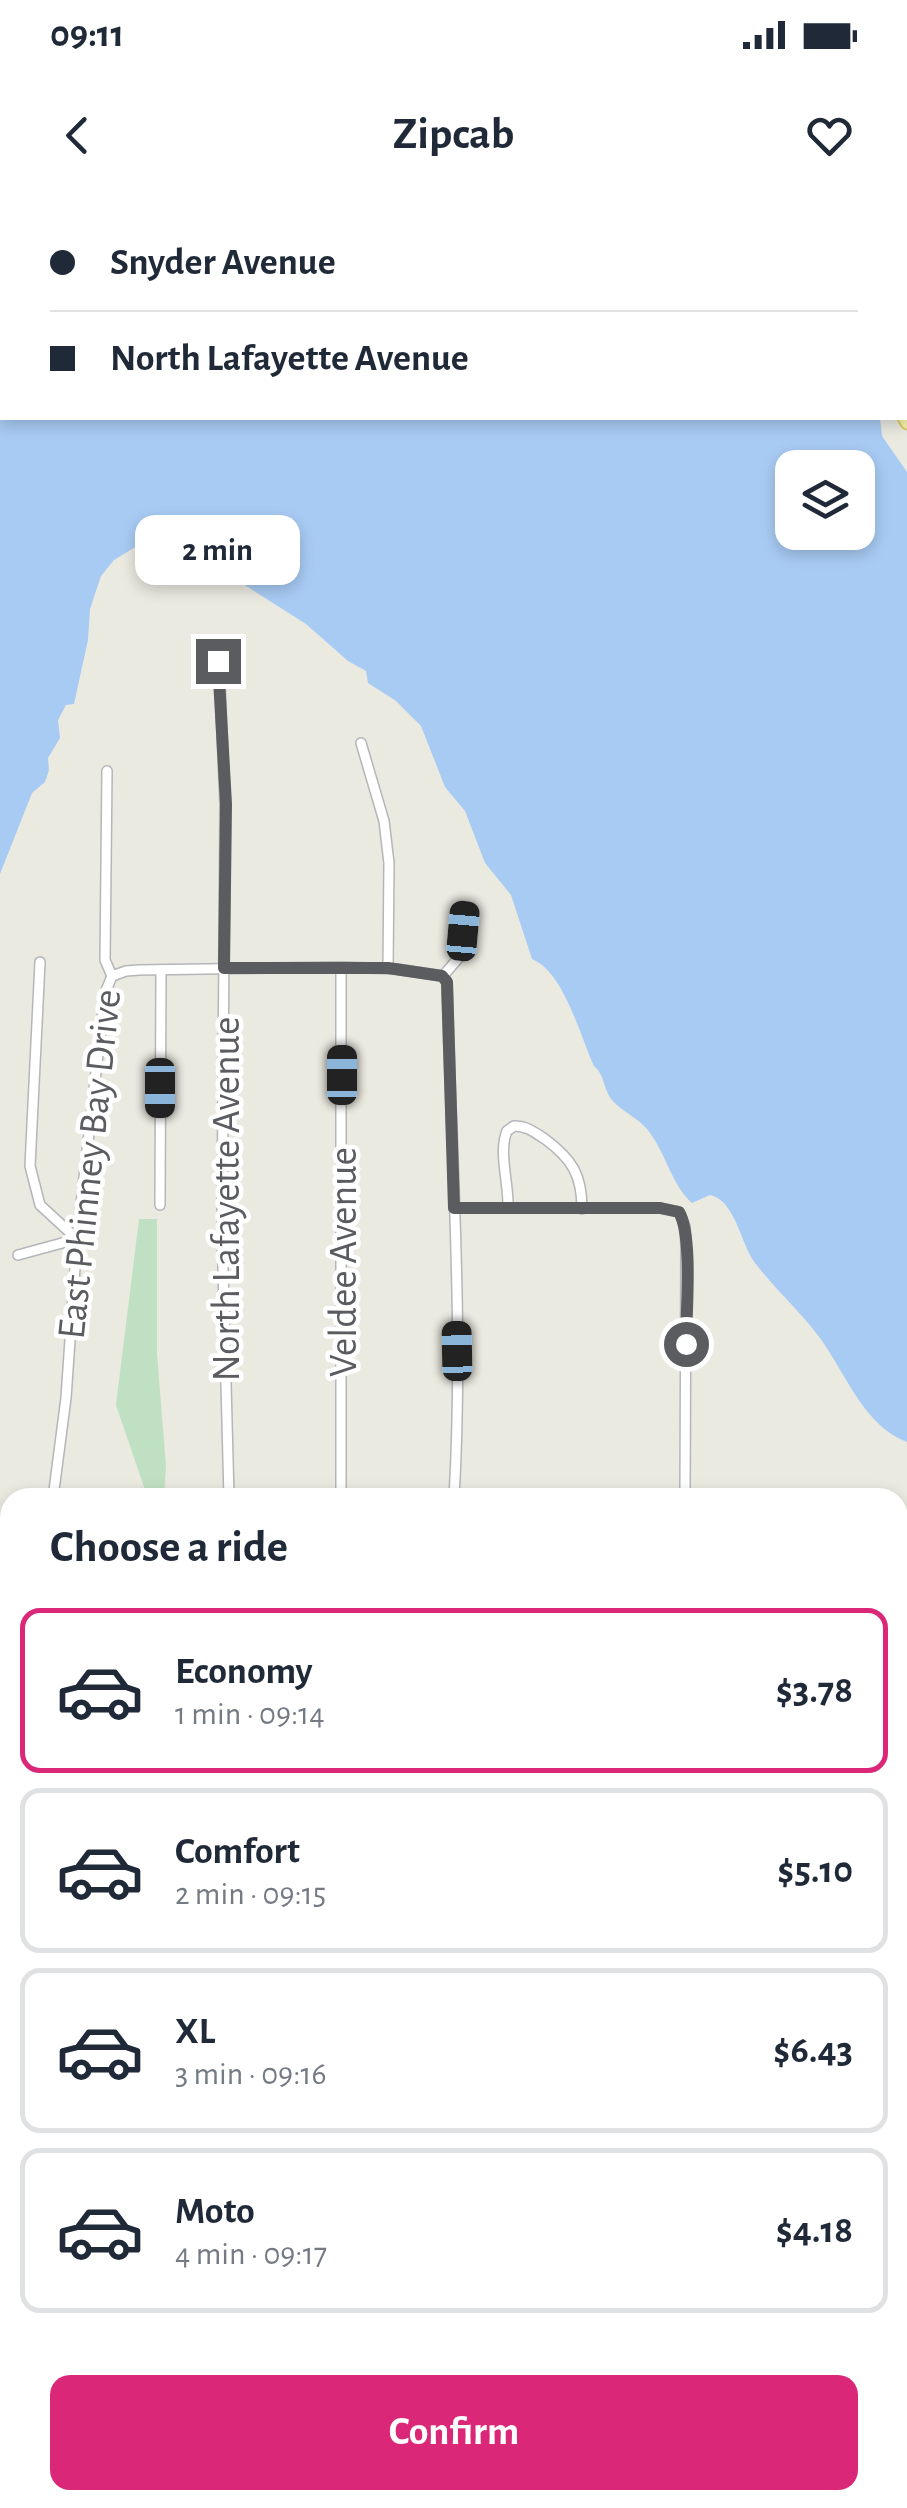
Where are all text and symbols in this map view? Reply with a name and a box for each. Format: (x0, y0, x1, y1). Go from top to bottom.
text: 09:11 (50, 16, 124, 54)
icon: back (50, 108, 105, 163)
icon: heart (802, 108, 857, 163)
text: Zipcab (393, 112, 514, 157)
text: Snyder Avenue (110, 244, 336, 282)
text: North Lafayette Avenue (110, 340, 469, 378)
map controls (775, 450, 875, 550)
button: layers (775, 450, 875, 550)
callout: 2 min (136, 516, 300, 586)
text: 2 min (182, 534, 253, 566)
route end (196, 639, 241, 684)
car (445, 900, 481, 962)
street label: East Phinney Bay Drive (52, 987, 128, 1341)
street label: North Lafayette Avenue (207, 1017, 247, 1381)
car (327, 1045, 357, 1105)
car (145, 1058, 175, 1118)
street label: Veldee Avenue (324, 1147, 364, 1377)
car (441, 1321, 473, 1381)
route start (664, 1322, 709, 1367)
text: Choose a ride (50, 1525, 288, 1570)
icon: car (55, 1646, 145, 1736)
text: Economy (175, 1653, 313, 1691)
text: $3.78 (776, 1672, 853, 1710)
text: 1 min · 09:14 (175, 1698, 325, 1730)
icon: car (55, 1826, 145, 1916)
text: Comfort (175, 1833, 300, 1871)
text: $5.10 (777, 1852, 853, 1890)
text: 2 min · 09:15 (175, 1878, 326, 1910)
icon: car (55, 2006, 145, 2096)
text: XL (175, 2013, 215, 2051)
text: $6.43 (773, 2032, 853, 2070)
text: 3 min · 09:16 (175, 2058, 327, 2090)
icon: car (55, 2186, 145, 2276)
text: Moto (175, 2193, 255, 2231)
text: $4.18 (776, 2212, 853, 2250)
text: 4 min · 09:17 (175, 2238, 327, 2270)
button: Confirm (50, 2375, 858, 2490)

